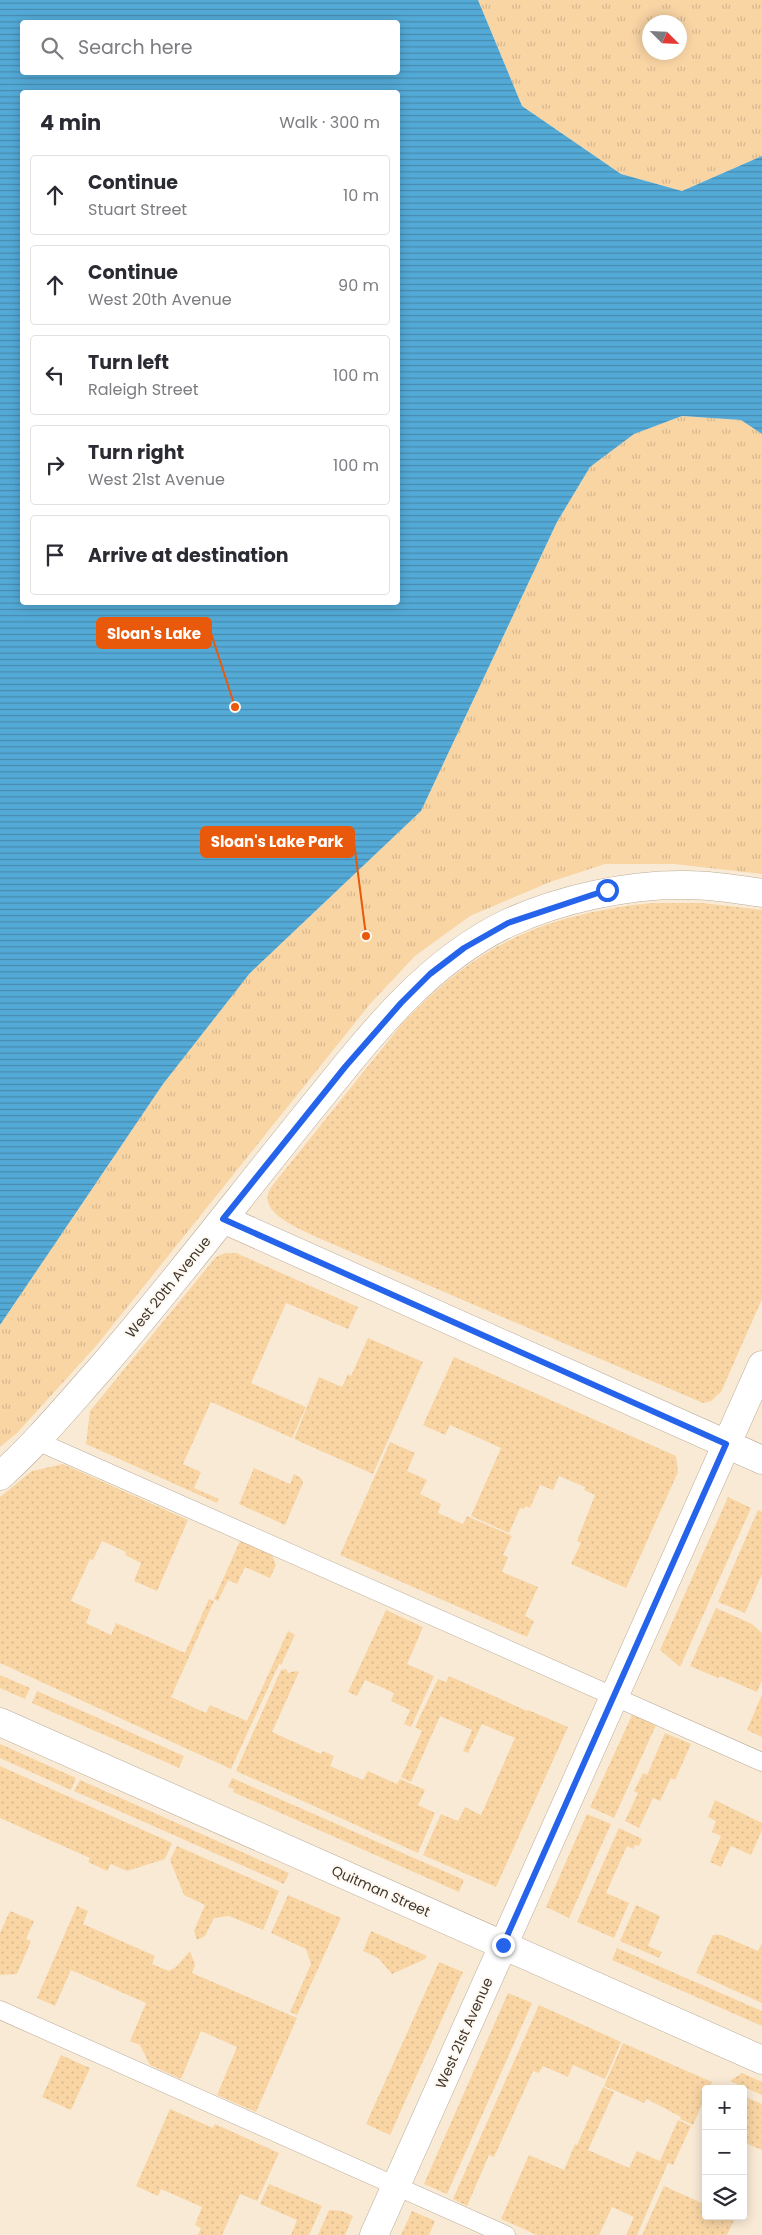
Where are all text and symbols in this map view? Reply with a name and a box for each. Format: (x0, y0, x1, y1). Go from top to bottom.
north arrow (642, 15, 687, 60)
search box (20, 20, 400, 75)
icon: search (38, 34, 66, 62)
text: Search here (78, 34, 192, 61)
text: 4 min (40, 108, 101, 137)
text: Walk · 300 m (279, 111, 380, 134)
text: Continue (88, 169, 178, 196)
icon: ahead (41, 181, 69, 209)
text: 10 m (343, 184, 379, 207)
text: Stuart Street (88, 198, 187, 221)
text: Continue (88, 259, 178, 286)
icon: ahead (41, 271, 69, 299)
text: 90 m (338, 274, 379, 297)
text: West 20th Avenue (88, 288, 232, 311)
text: Turn left (88, 349, 169, 376)
icon: left (41, 361, 69, 389)
text: 100 m (333, 364, 379, 387)
text: Raleigh Street (88, 378, 199, 401)
text: Turn right (88, 439, 184, 466)
icon: right (41, 451, 69, 479)
text: 100 m (333, 454, 379, 477)
text: West 21st Avenue (88, 468, 225, 491)
icon: arrive (41, 541, 69, 569)
text: Arrive at destination (88, 542, 289, 569)
callout: Sloan's Lake (97, 618, 211, 648)
text: Sloan's Lake (107, 623, 201, 644)
callout: Sloan's Lake Park (201, 827, 354, 857)
text: Sloan's Lake Park (211, 831, 344, 852)
route start (596, 879, 619, 902)
street label: West 20th Avenue (121, 1232, 216, 1342)
street label: Quitman Street (328, 1860, 434, 1922)
route end (492, 1934, 515, 1957)
street label: West 21st Avenue (431, 1974, 498, 2092)
map controls (702, 2085, 747, 2220)
button: + (702, 2085, 747, 2130)
button: − (702, 2130, 747, 2175)
button: layers (702, 2175, 747, 2220)

